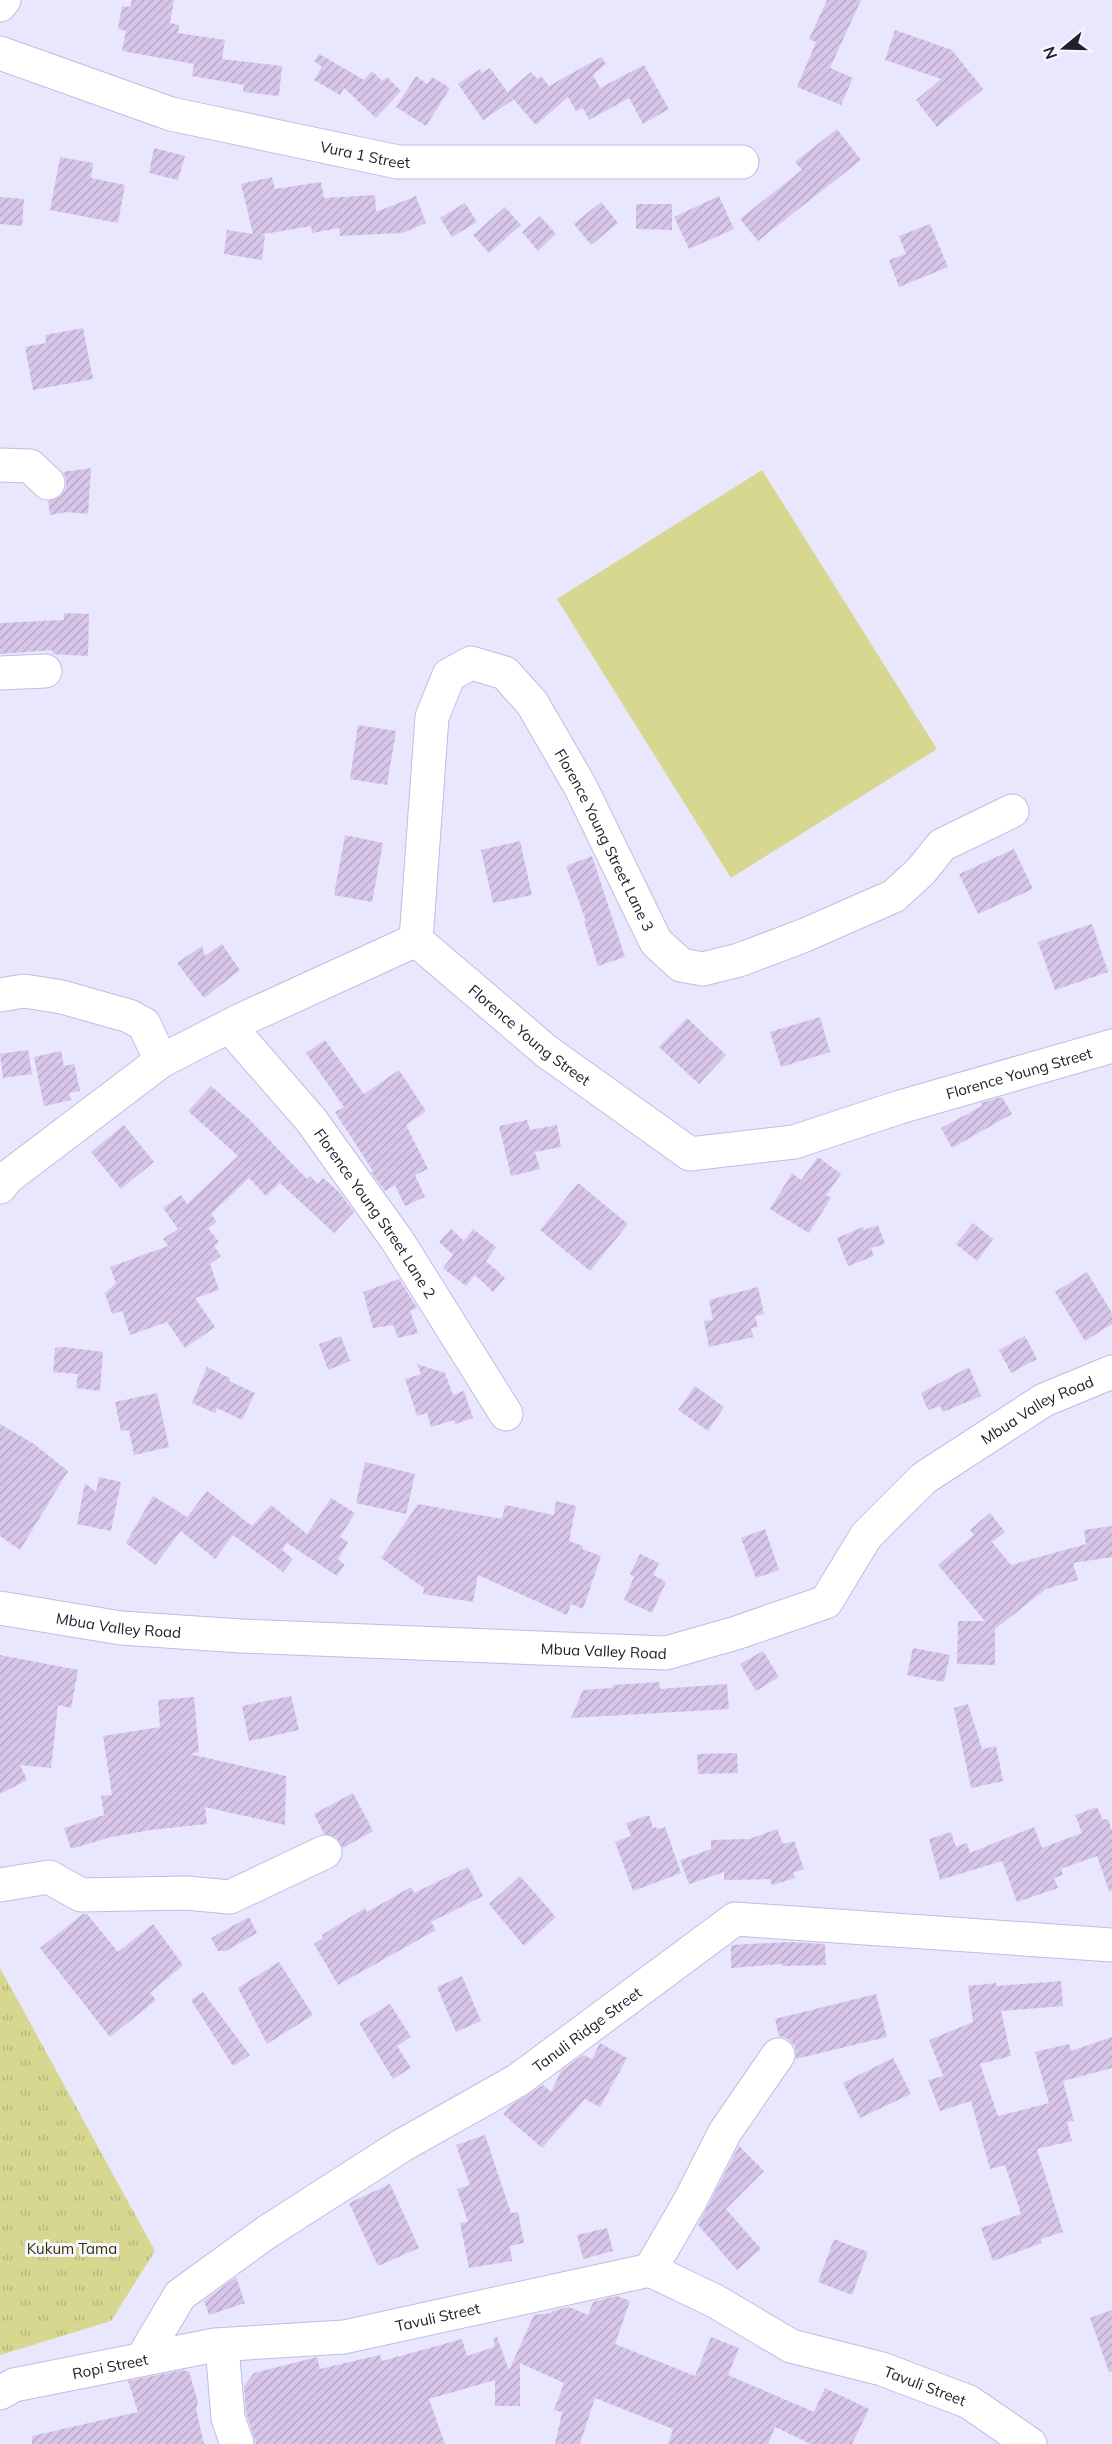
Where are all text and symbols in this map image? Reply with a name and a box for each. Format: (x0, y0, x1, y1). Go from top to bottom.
north arrow (1034, 18, 1094, 78)
text: N (1038, 44, 1061, 62)
street label: Vura 1 Street (319, 136, 410, 172)
street label: Florence Young Street Lane 3 (551, 745, 659, 934)
street label: Florence Young Street (465, 980, 594, 1089)
street label: Florence Young Street (944, 1043, 1094, 1103)
street label: Florence Young Street Lane 2 (310, 1125, 440, 1301)
street label: Mbua Valley Road (977, 1371, 1096, 1448)
street label: Mbua Valley Road (55, 1608, 182, 1641)
street label: Mbua Valley Road (540, 1639, 667, 1663)
street label: Tanuli Ridge Street (528, 1982, 645, 2076)
park label: Kukum Tama (27, 2239, 117, 2258)
street label: Tavuli Street (393, 2298, 482, 2335)
street label: Ropi Street (70, 2349, 150, 2383)
street label: Tavuli Street (882, 2361, 969, 2410)

